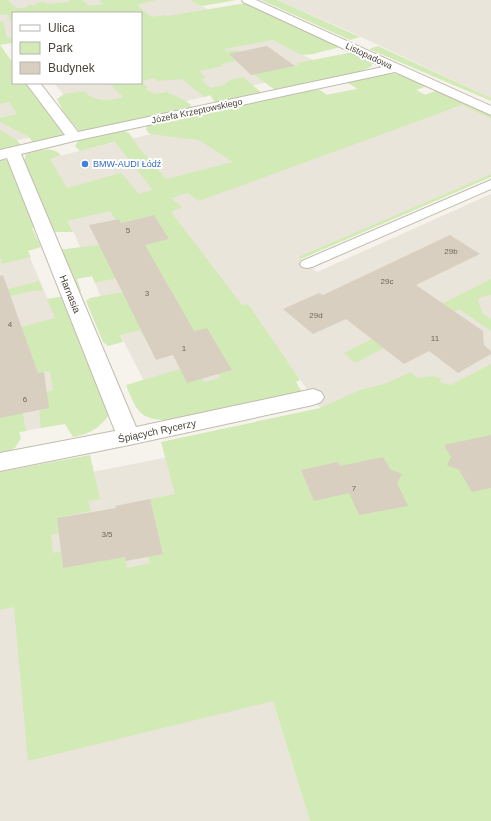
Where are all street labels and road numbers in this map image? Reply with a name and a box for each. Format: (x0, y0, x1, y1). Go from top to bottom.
street label: Listopadowa (344, 41, 394, 71)
street label: Józefa Krzeptowskiego (151, 96, 243, 126)
street label: Harnasia (57, 273, 83, 315)
street label: Śpiących Rycerzy (117, 416, 197, 445)

